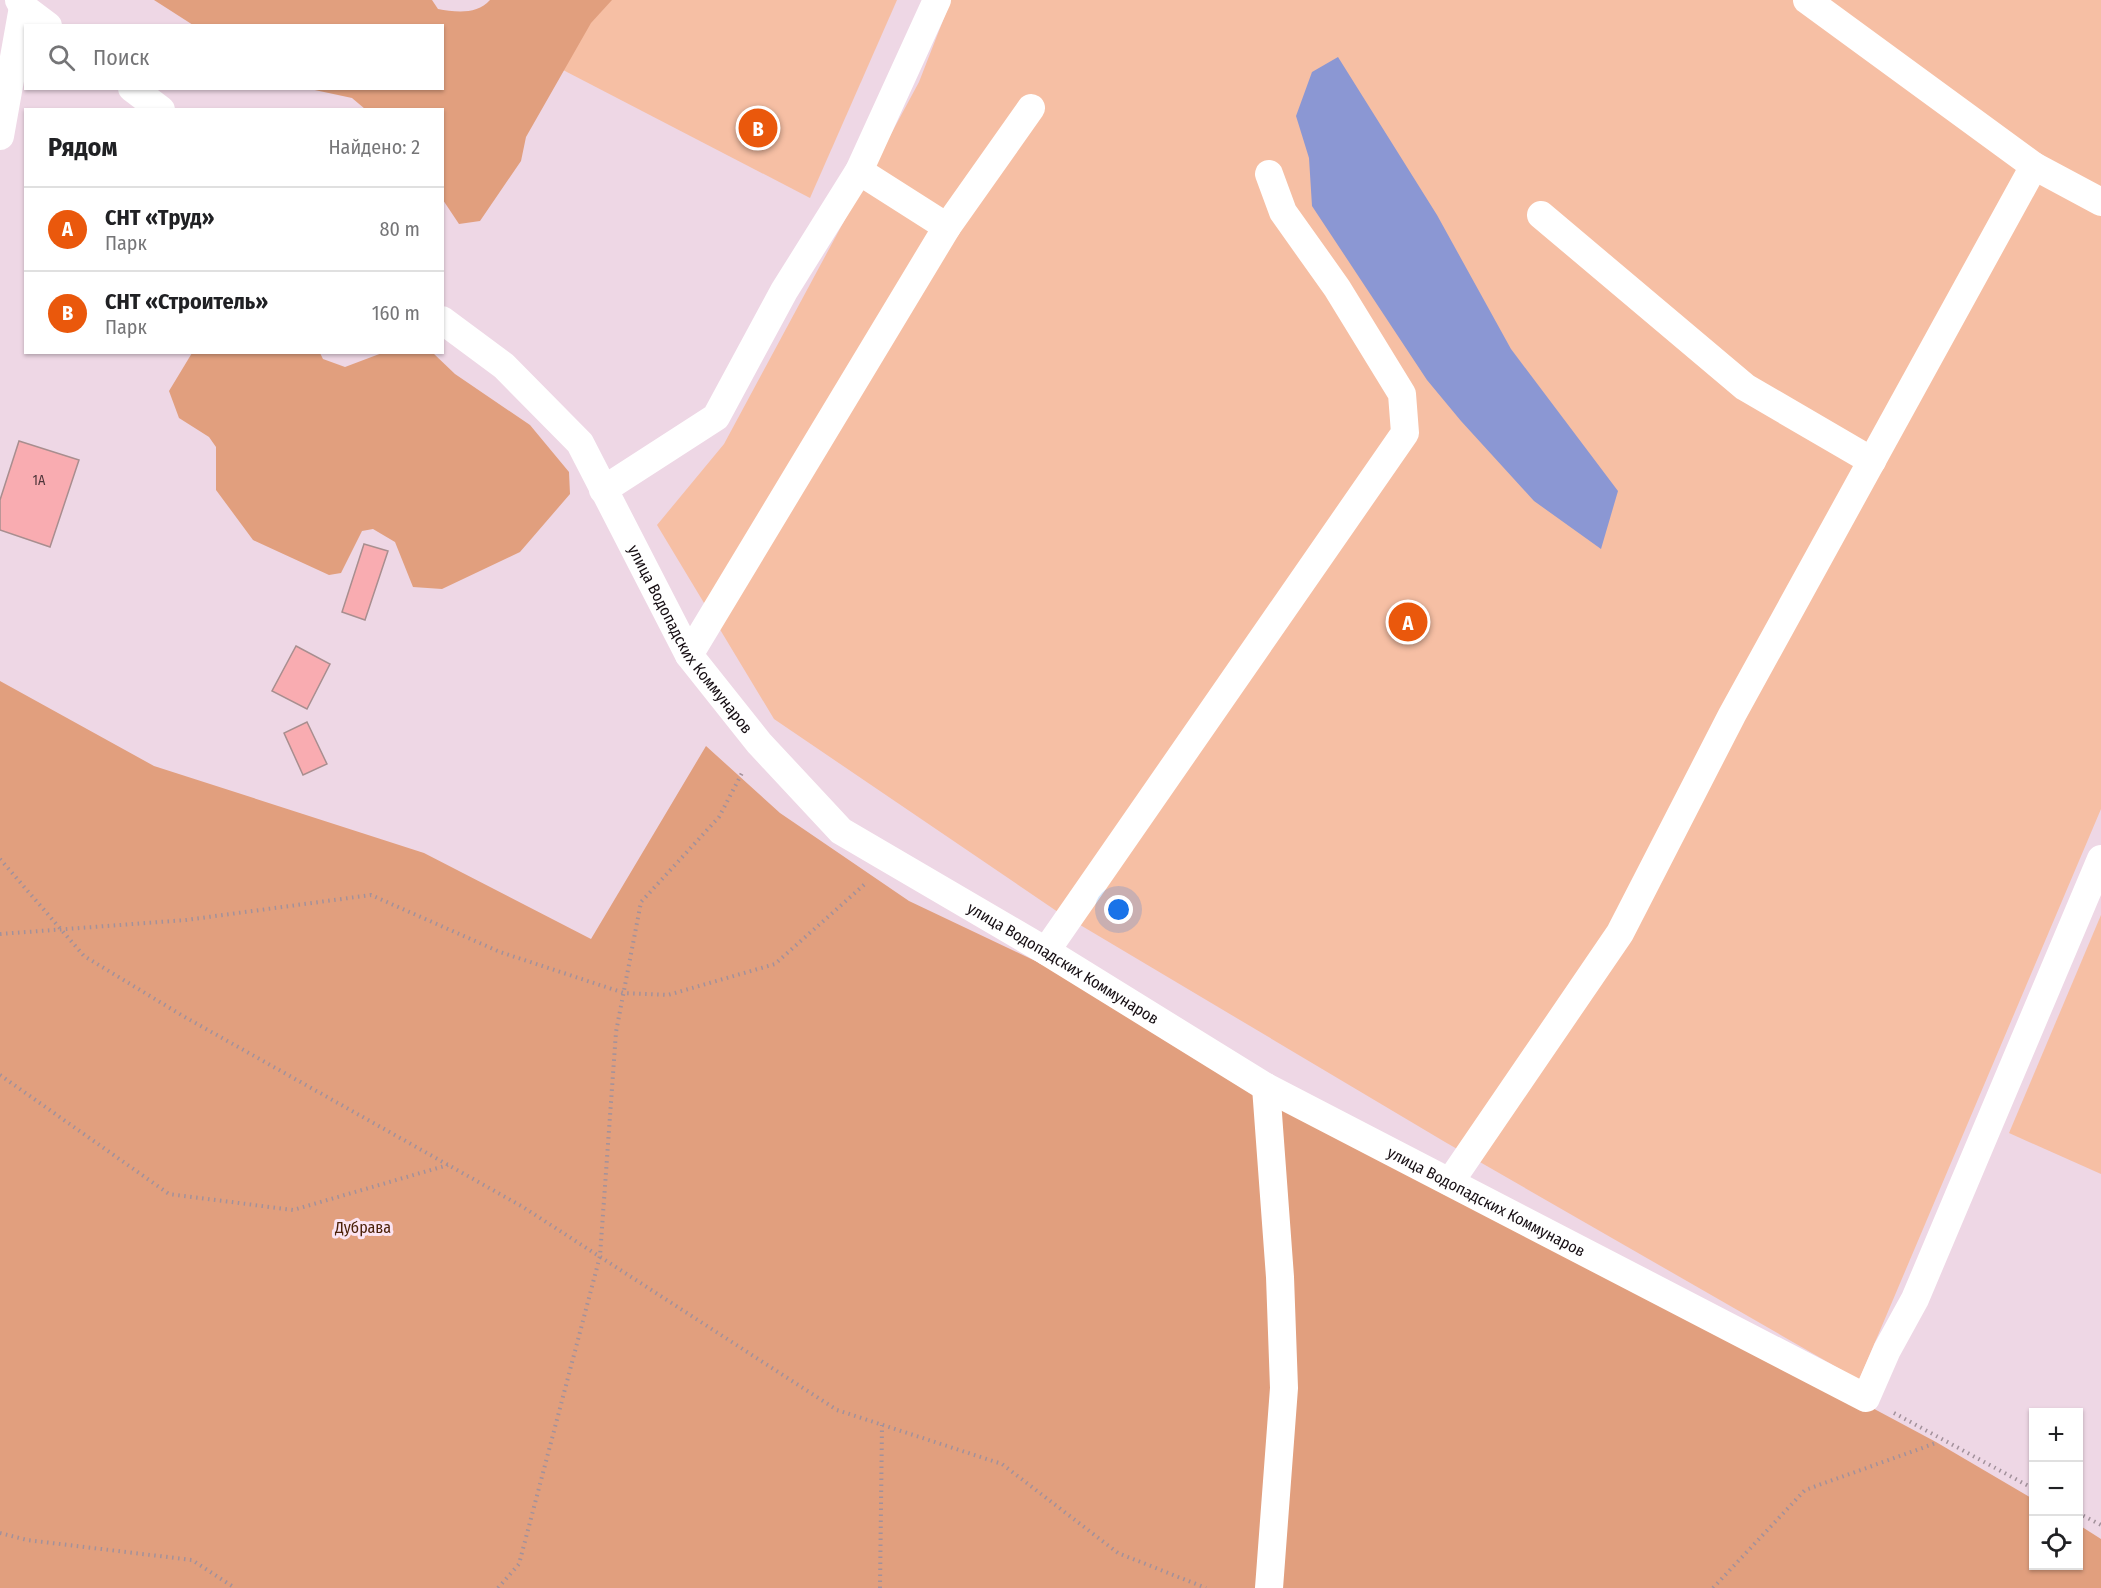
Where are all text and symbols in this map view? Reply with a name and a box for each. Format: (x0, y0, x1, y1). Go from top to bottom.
search box (24, 24, 444, 90)
icon: search (45, 41, 78, 74)
text: Поиск (93, 44, 149, 71)
pin: B (738, 106, 777, 150)
text: Рядом (48, 132, 117, 163)
text: Найдено: 2 (328, 135, 420, 159)
text: СНТ «Труд» (105, 204, 214, 231)
text: A (62, 217, 73, 241)
text: 80 m (380, 217, 420, 241)
text: Парк (105, 231, 147, 255)
text: СНТ «Строитель» (105, 288, 268, 315)
text: B (62, 301, 73, 325)
text: 160 m (372, 301, 420, 325)
text: Парк (105, 315, 147, 339)
house number: 1А (33, 472, 46, 489)
street label: улица Водопадских Коммунаров (624, 542, 757, 737)
pin: A (1388, 600, 1428, 644)
your location (1104, 895, 1133, 924)
street label: улица Водопадских Коммунаров (964, 898, 1162, 1028)
street label: улица Водопадских Коммунаров (1384, 1143, 1588, 1261)
park label: Дубрава (334, 1218, 391, 1237)
map controls (2029, 1408, 2083, 1570)
button: + (2029, 1408, 2083, 1462)
button: − (2029, 1462, 2083, 1516)
button: locate (2029, 1516, 2083, 1570)

